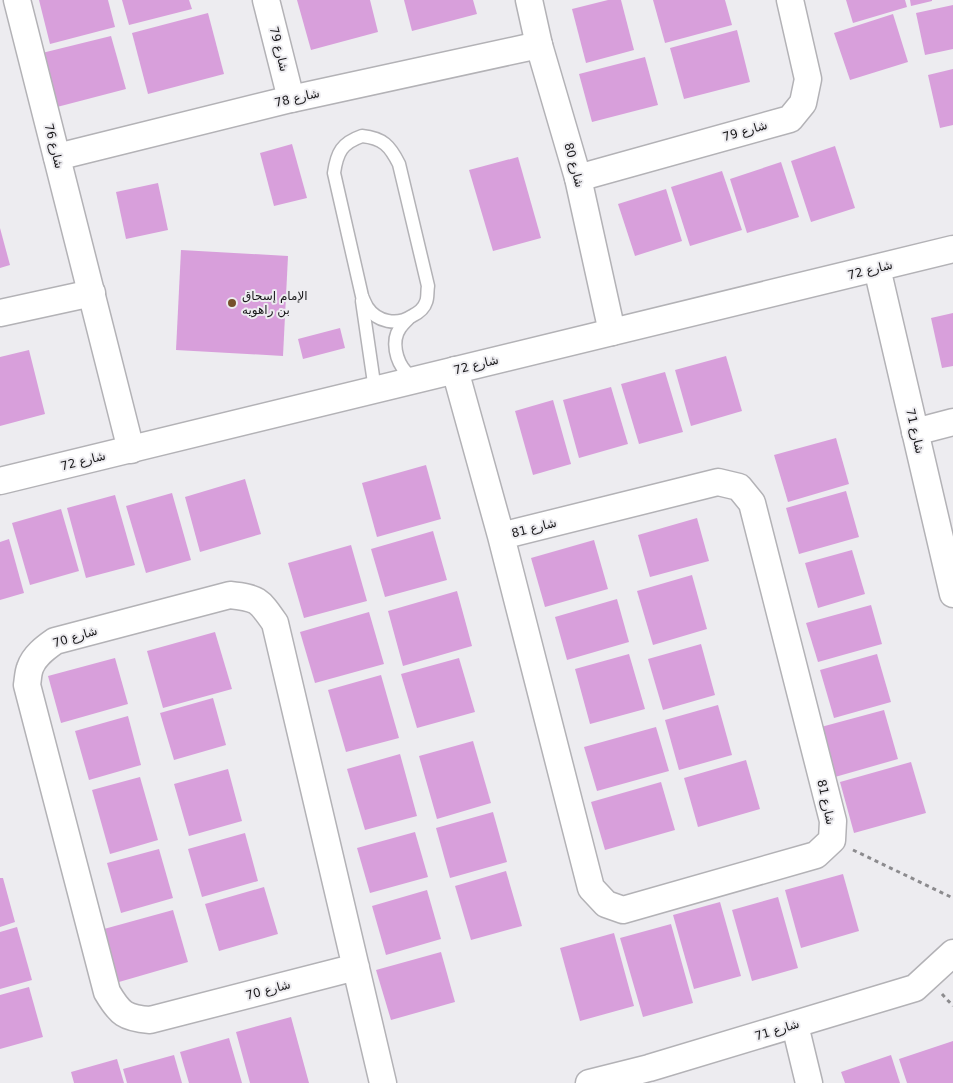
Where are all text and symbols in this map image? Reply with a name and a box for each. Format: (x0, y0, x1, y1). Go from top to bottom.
street label: شارع 79 (266, 25, 291, 73)
street label: شارع 78 (273, 86, 321, 111)
street label: شارع 79 (721, 118, 769, 145)
street label: شارع 76 (41, 122, 66, 170)
street label: شارع 80 (560, 141, 587, 189)
street label: شارع 72 (846, 258, 894, 283)
place label: الإمام إسحاق بن راهويه (242, 289, 308, 318)
marker: الإمام إسحاق بن راهويه (226, 297, 238, 309)
street label: شارع 72 (452, 353, 500, 378)
street label: شارع 71 (902, 407, 927, 455)
street label: شارع 72 (59, 449, 107, 474)
street label: شارع 81 (510, 516, 558, 541)
street label: شارع 70 (51, 624, 99, 651)
street label: شارع 81 (813, 778, 838, 826)
street label: شارع 70 (244, 977, 292, 1004)
street label: شارع 71 (753, 1017, 801, 1044)

